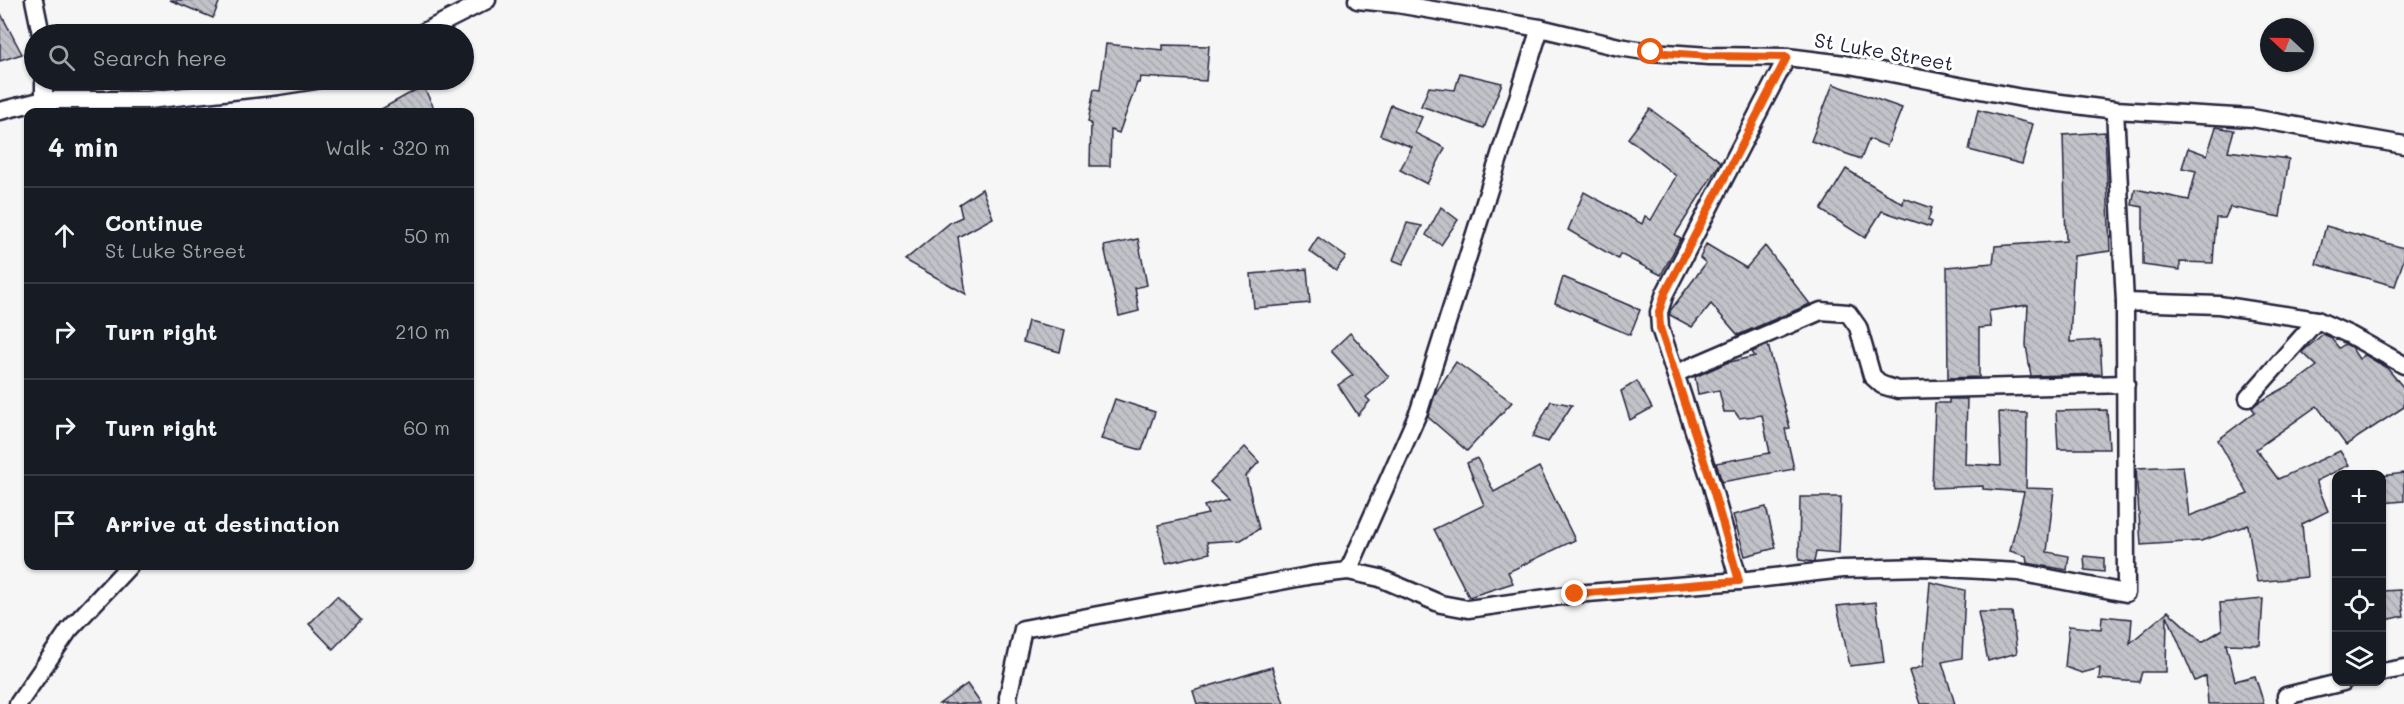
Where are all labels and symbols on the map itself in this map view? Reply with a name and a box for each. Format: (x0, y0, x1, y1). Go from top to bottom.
north arrow (2260, 18, 2314, 72)
street label: St Luke Street (1812, 26, 1956, 76)
route start (1637, 38, 1663, 64)
route end (1561, 580, 1587, 606)

